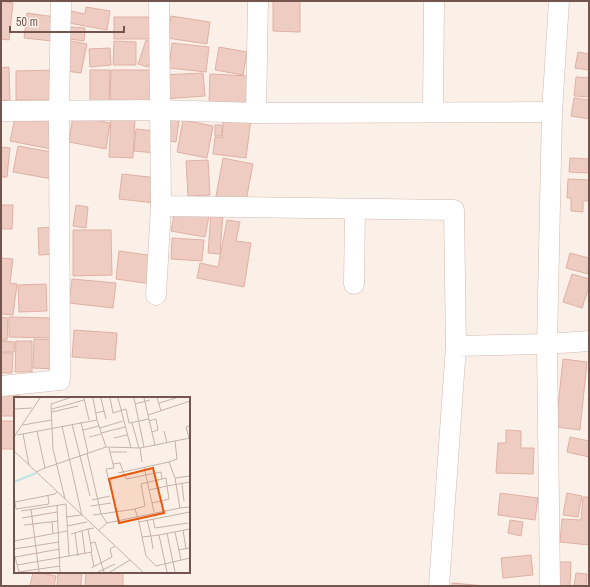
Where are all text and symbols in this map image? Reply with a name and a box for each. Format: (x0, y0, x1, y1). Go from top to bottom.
scale bar (10, 8, 124, 34)
text: 50 m (16, 14, 38, 30)
inset map (14, 397, 190, 573)

